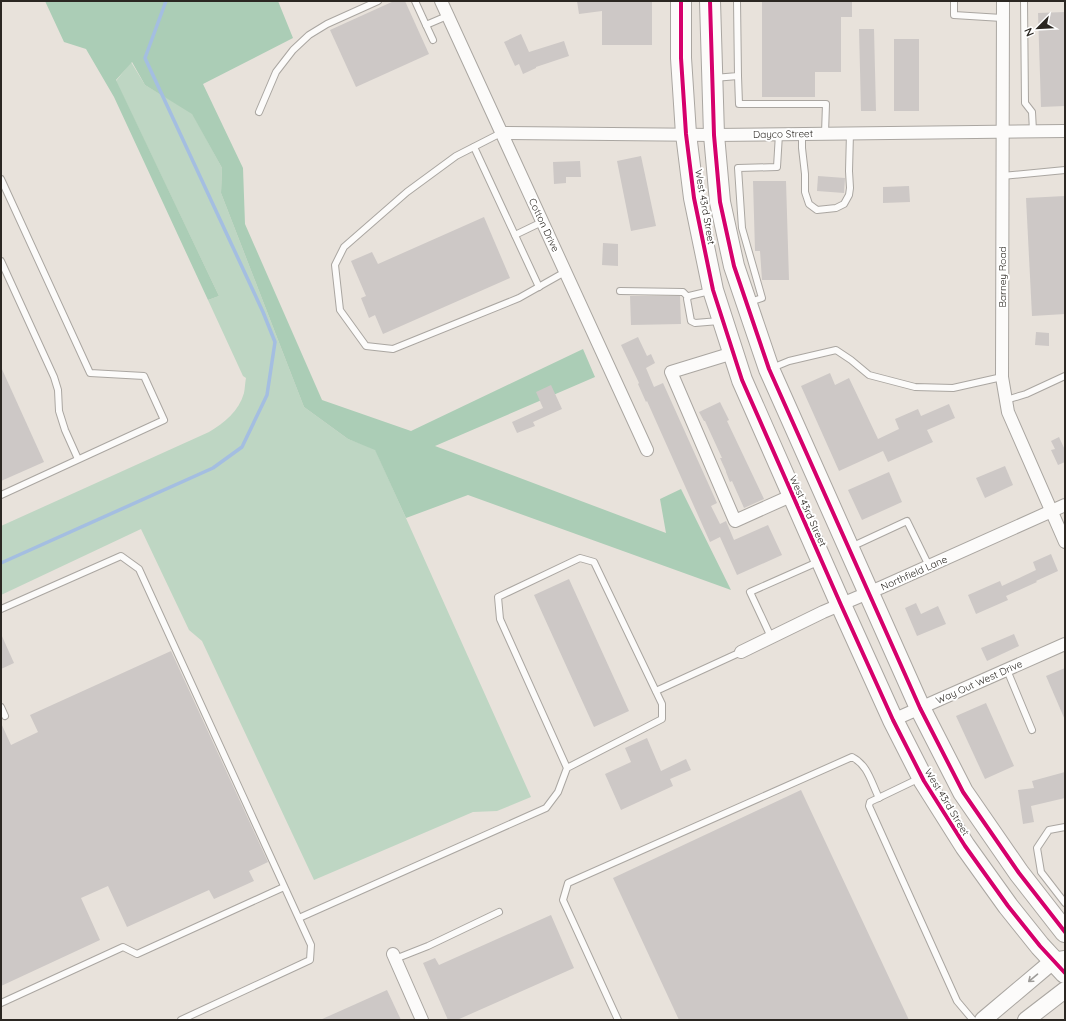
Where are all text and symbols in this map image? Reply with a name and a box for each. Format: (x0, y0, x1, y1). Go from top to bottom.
north arrow (1018, 8, 1058, 48)
text: N (1021, 26, 1037, 39)
street label: Dayco Street (753, 127, 814, 141)
street label: West 43rd Street (692, 168, 718, 246)
street label: Cotton Drive (526, 196, 562, 254)
street label: Barney Road (996, 246, 1009, 308)
street label: West 43rd Street (787, 474, 830, 549)
street label: Northfield Lane (879, 552, 950, 593)
street label: Way Out West Drive (934, 657, 1025, 707)
street label: West 43rd Street (922, 766, 973, 839)
one-way arrow (1027, 974, 1038, 983)

